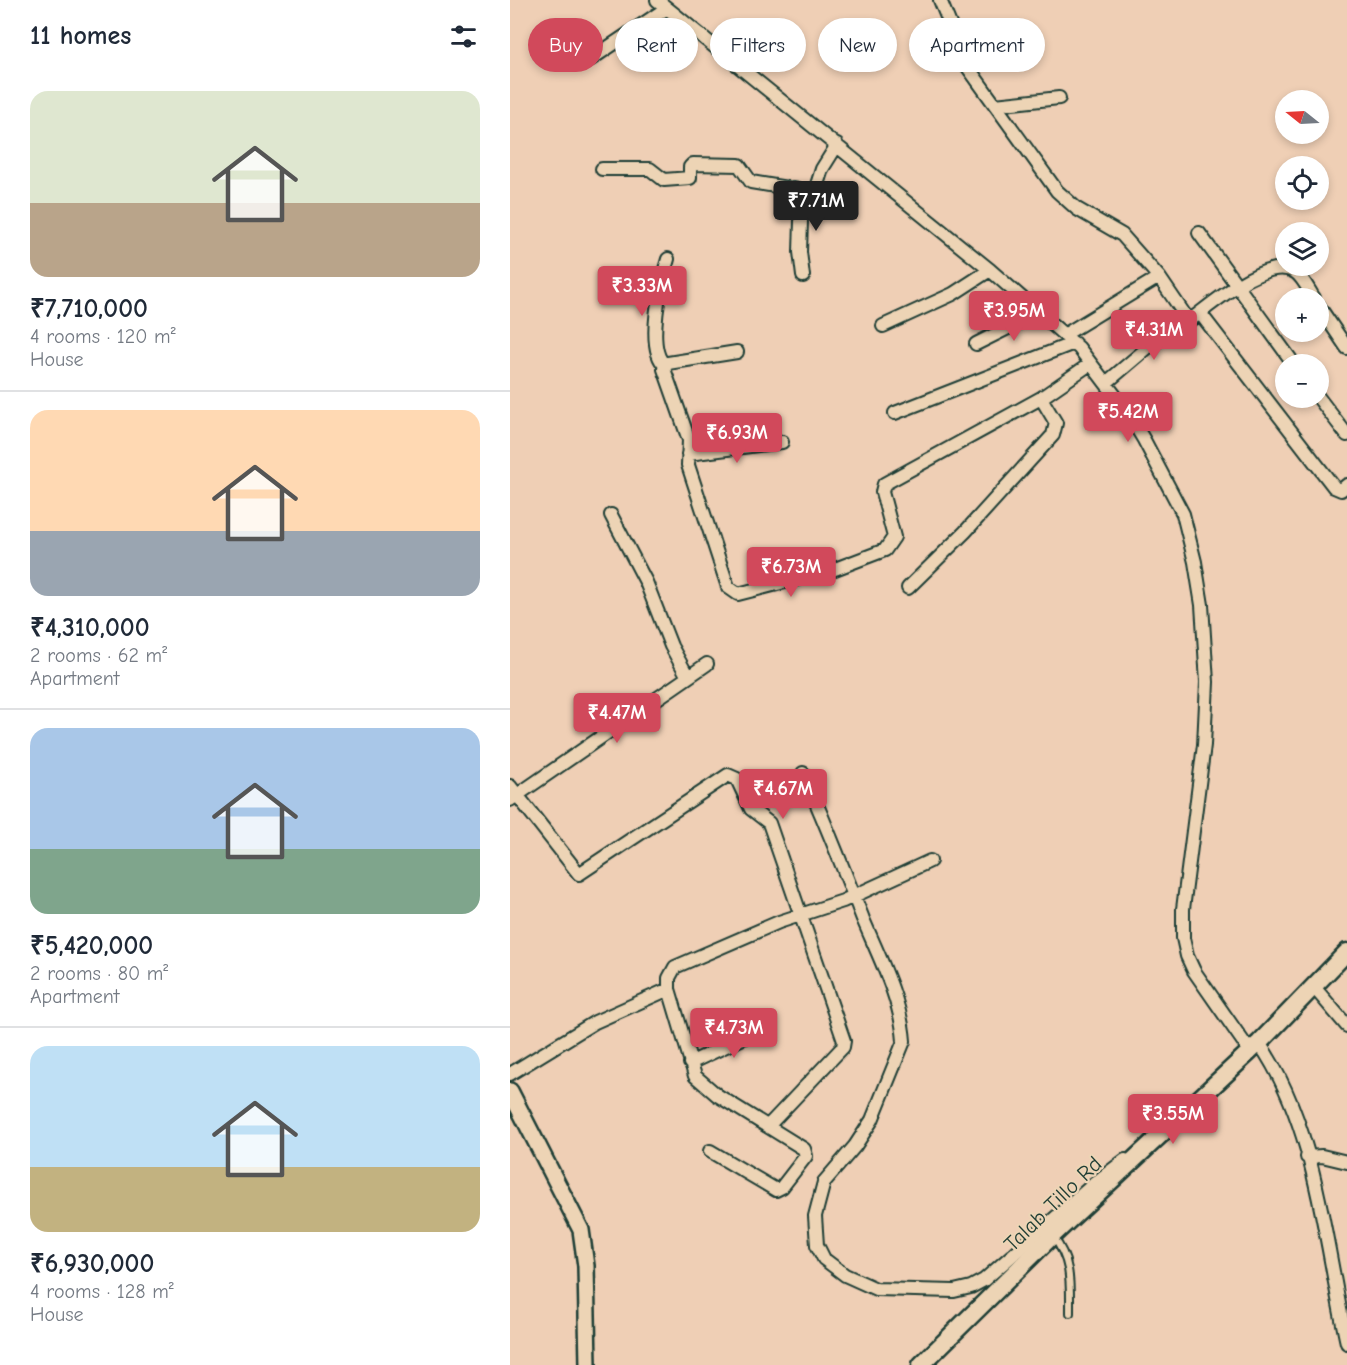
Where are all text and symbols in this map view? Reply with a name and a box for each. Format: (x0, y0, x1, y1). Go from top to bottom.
chip: Buy (528, 18, 603, 72)
chip: Rent (615, 18, 698, 72)
chip: Filters (710, 18, 806, 72)
chip: New (818, 18, 897, 72)
chip: Apartment (909, 18, 1045, 72)
icon: filters (447, 20, 480, 53)
text: 11 homes (30, 21, 131, 51)
north arrow (1275, 90, 1329, 144)
map controls (1275, 90, 1329, 408)
icon: home (201, 130, 309, 238)
button: locate (1275, 156, 1329, 210)
pin: ₹7.71M (767, 181, 865, 232)
text: ₹7.71M (787, 189, 845, 212)
button: layers (1275, 222, 1329, 276)
pin: ₹3.33M (593, 266, 691, 317)
text: ₹3.33M (612, 274, 672, 297)
button: + (1275, 288, 1329, 342)
pin: ₹3.95M (965, 291, 1063, 342)
text: ₹7,710,000 (30, 294, 148, 324)
text: ₹3.95M (983, 299, 1045, 322)
pin: ₹4.31M (1105, 310, 1203, 361)
text: ₹4.31M (1125, 318, 1183, 341)
text: 4 rooms · 120 m² (30, 325, 176, 348)
text: House (30, 348, 84, 371)
button: − (1275, 354, 1329, 408)
pin: ₹5.42M (1079, 392, 1177, 443)
text: ₹5.42M (1097, 400, 1159, 423)
pin: ₹6.93M (688, 413, 786, 464)
text: ₹6.93M (706, 421, 768, 444)
icon: home (201, 449, 309, 557)
pin: ₹6.73M (742, 547, 840, 598)
text: ₹6.73M (761, 555, 821, 578)
text: ₹4,310,000 (30, 613, 150, 643)
text: 2 rooms · 62 m² (30, 644, 167, 667)
text: Apartment (30, 667, 120, 690)
pin: ₹4.47M (568, 693, 666, 744)
text: ₹4.47M (588, 701, 646, 724)
icon: home (201, 767, 309, 875)
pin: ₹4.67M (734, 769, 832, 820)
text: ₹4.67M (753, 777, 813, 800)
text: ₹5,420,000 (30, 931, 153, 961)
text: 2 rooms · 80 m² (30, 962, 168, 985)
text: Apartment (30, 985, 120, 1008)
pin: ₹4.73M (685, 1008, 783, 1059)
text: ₹4.73M (704, 1016, 764, 1039)
icon: home (201, 1085, 309, 1193)
pin: ₹3.55M (1124, 1094, 1222, 1145)
text: ₹3.55M (1142, 1102, 1204, 1125)
street label: Talab Tillo Rd (999, 1151, 1107, 1257)
text: ₹6,930,000 (30, 1249, 154, 1279)
text: 4 rooms · 128 m² (30, 1280, 174, 1303)
text: House (30, 1303, 84, 1326)

